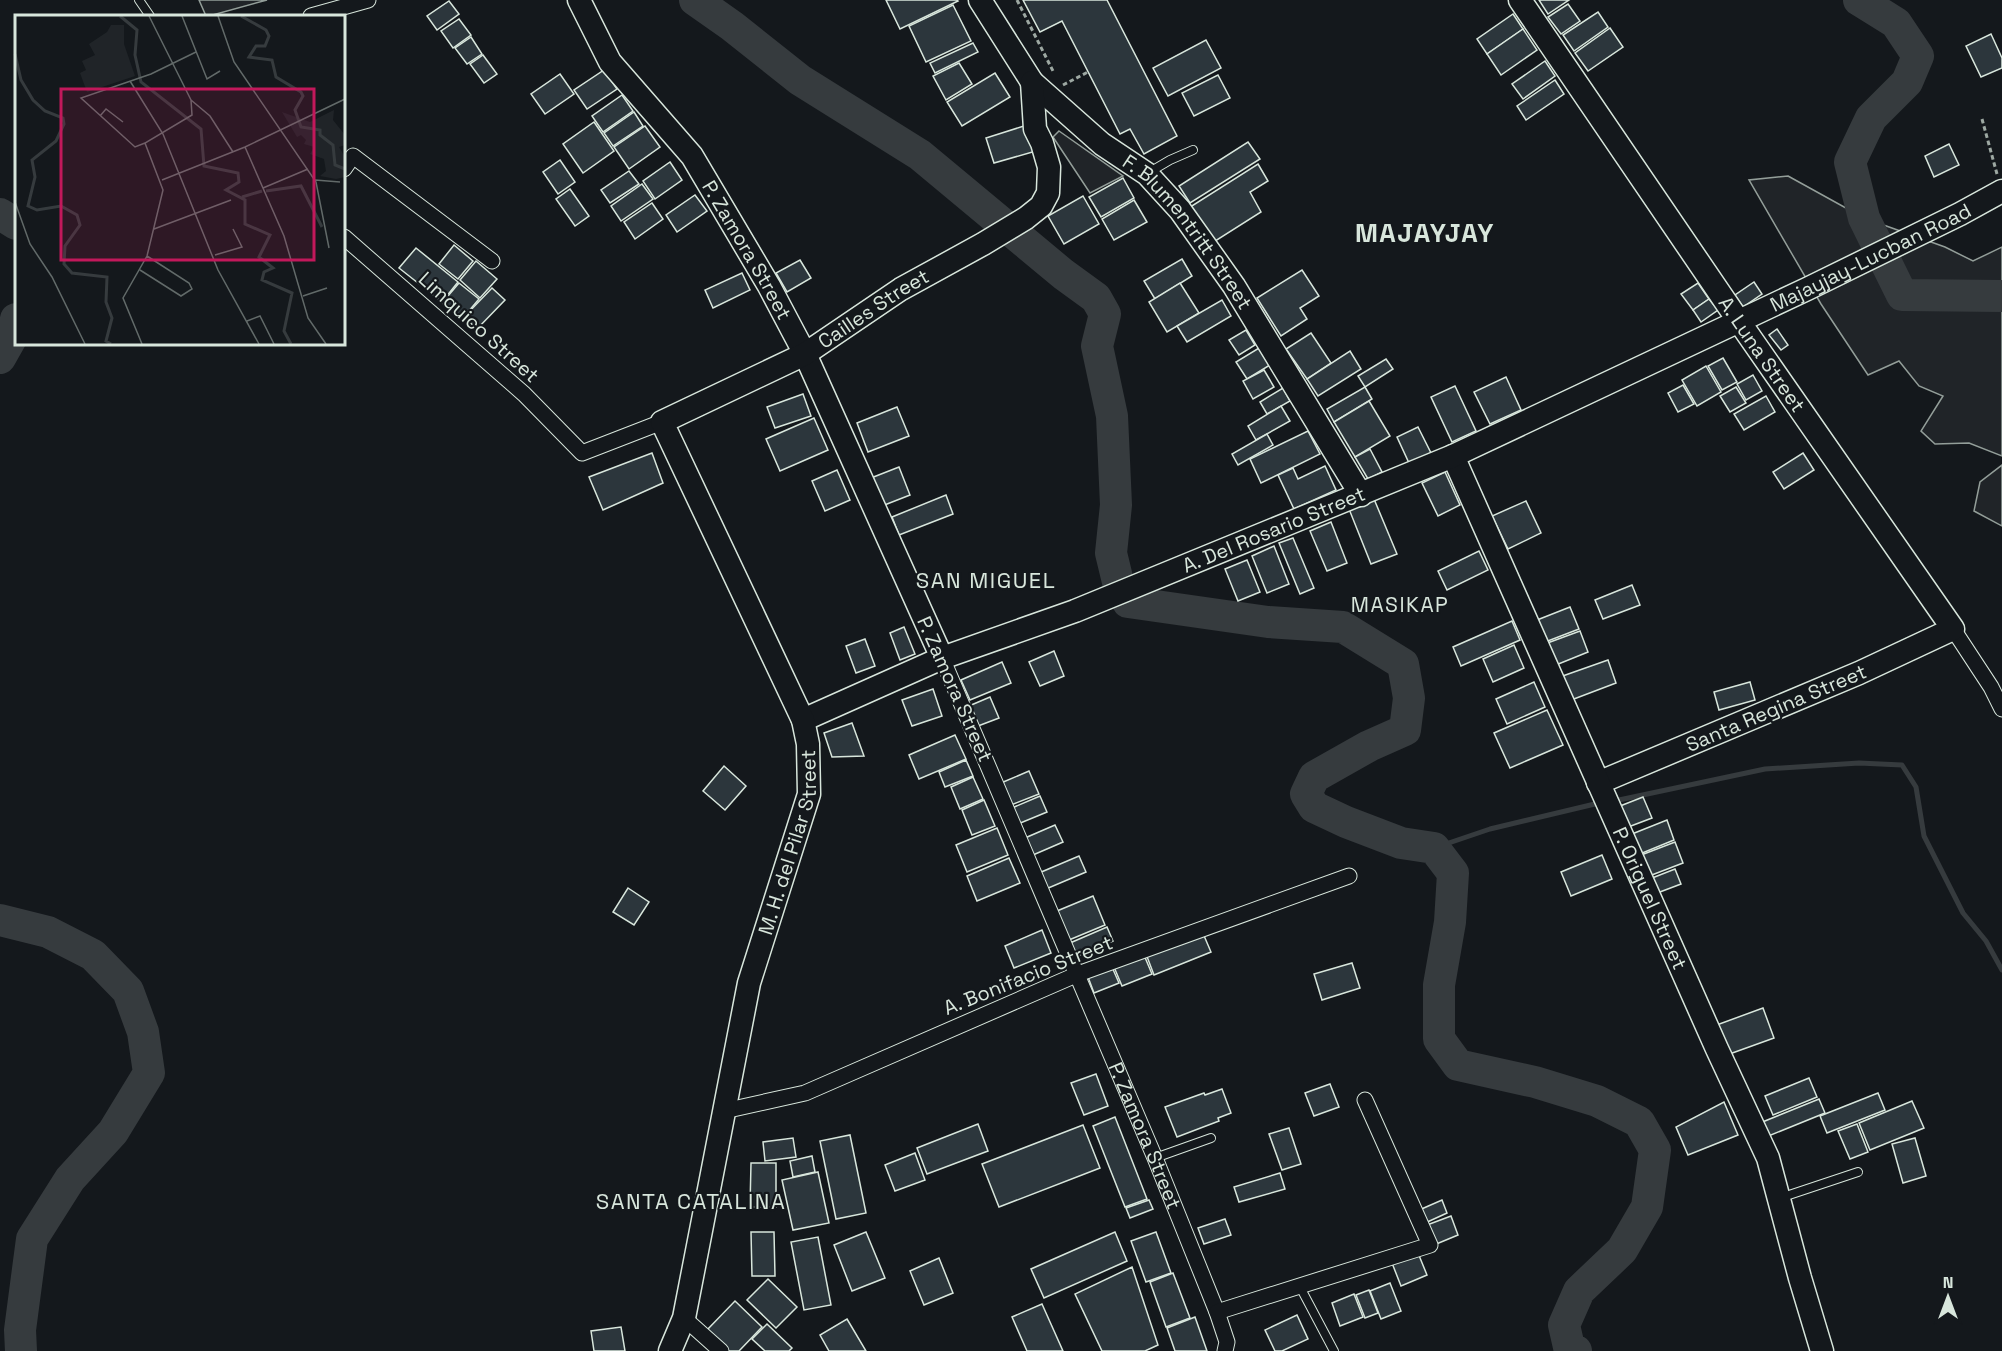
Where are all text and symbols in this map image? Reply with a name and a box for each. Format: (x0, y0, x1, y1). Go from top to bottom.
inset map (15, 15, 345, 345)
street label: F. Blumentritt Street (1118, 148, 1258, 314)
street label: P. Zamora Street (696, 176, 798, 324)
street label: Majayjay-Lucban Road (1766, 197, 1976, 318)
district label: MAJAYJAY (1355, 216, 1495, 250)
street label: Cailles Street (813, 263, 934, 355)
street label: Limquico Street (413, 266, 545, 388)
street label: A. Luna Street (1713, 291, 1811, 417)
street label: A. Del Rosario Street (1178, 480, 1369, 579)
district label: SAN MIGUEL (916, 566, 1056, 594)
district label: MASIKAP (1351, 591, 1449, 618)
street label: P. Zamora Street (911, 612, 999, 766)
street label: Santa Regina Street (1682, 658, 1870, 758)
street label: M. H. del Pilar Street (752, 749, 822, 938)
street label: P. Origuel Street (1607, 823, 1693, 974)
street label: A. Bonifacio Street (940, 929, 1116, 1021)
street label: P. Zamora Street (1103, 1058, 1187, 1213)
district label: SANTA CATALINA (596, 1187, 786, 1215)
north arrow (1918, 1267, 1978, 1327)
text: N (1943, 1272, 1953, 1293)

